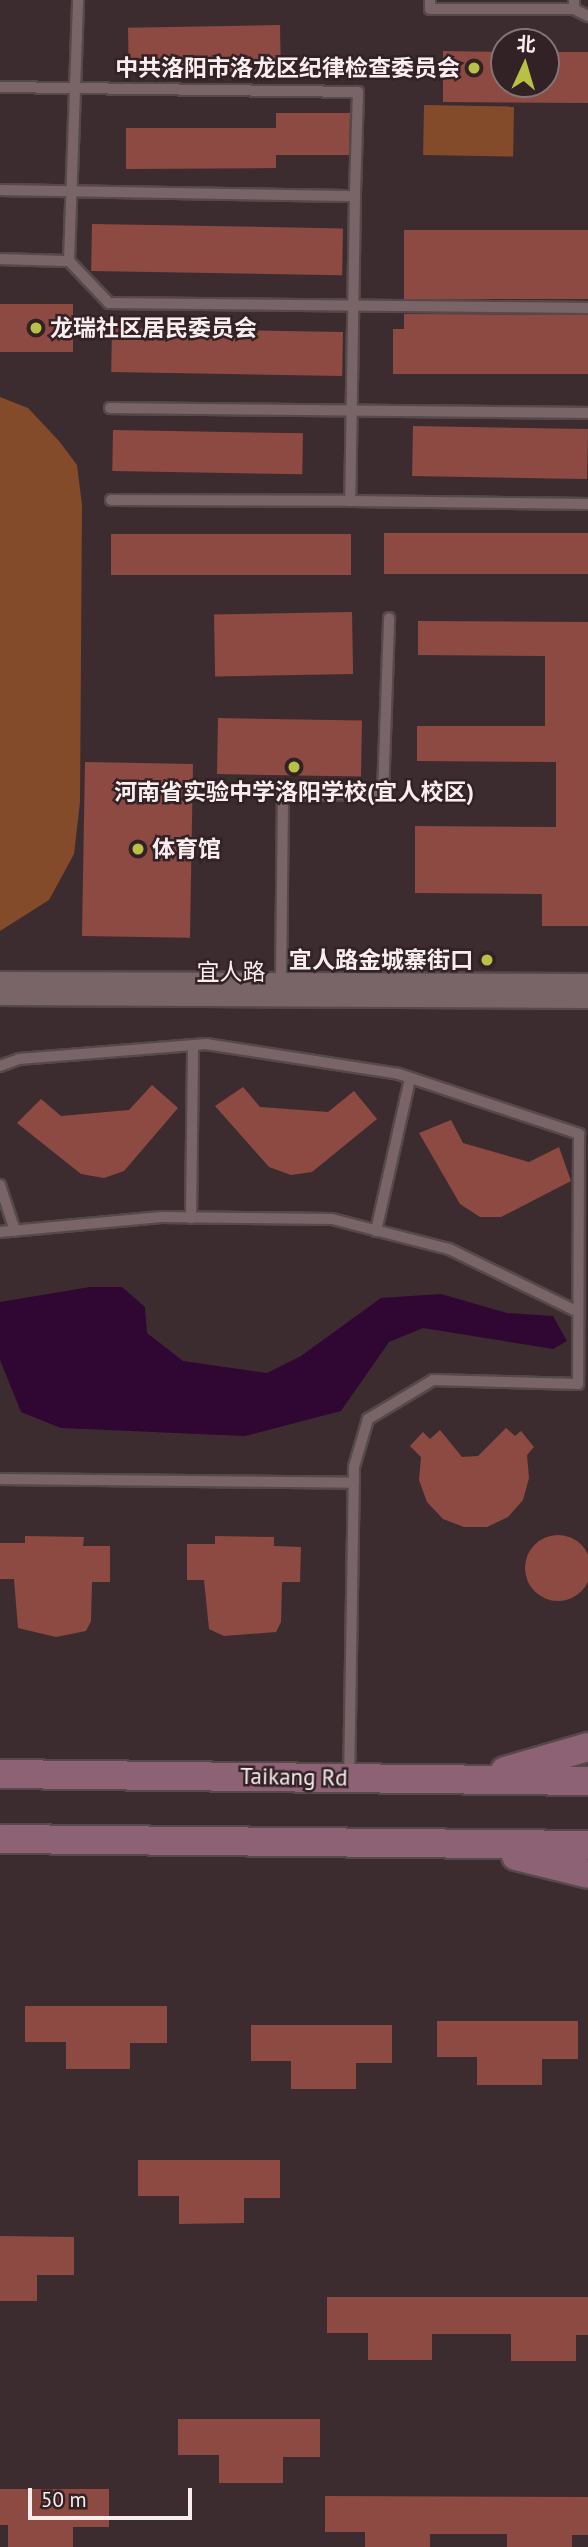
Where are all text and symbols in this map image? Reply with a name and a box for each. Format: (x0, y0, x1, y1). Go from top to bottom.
north arrow (490, 28, 560, 98)
text: 北 (516, 31, 537, 57)
place label: 中共洛阳市洛龙区纪律检查委员会 (115, 54, 460, 82)
marker: 中共洛阳市洛龙区纪律检查委员会 (466, 60, 482, 76)
place label: 龙瑞社区居民委员会 (50, 314, 257, 342)
marker: 龙瑞社区居民委员会 (28, 320, 44, 336)
marker: 河南省实验中学洛阳学校(宜人校区) (286, 759, 302, 775)
place label: 河南省实验中学洛阳学校(宜人校区) (114, 778, 474, 806)
place label: 体育馆 (152, 835, 221, 863)
marker: 体育馆 (130, 841, 146, 857)
place label: 宜人路金城寨街口 (289, 946, 473, 974)
marker: 宜人路金城寨街口 (479, 952, 495, 968)
street label: 宜人路 (197, 958, 265, 986)
street label: Taikang Rd (240, 1762, 348, 1792)
scale bar (32, 2474, 196, 2518)
text: 50 m (41, 2486, 87, 2513)

